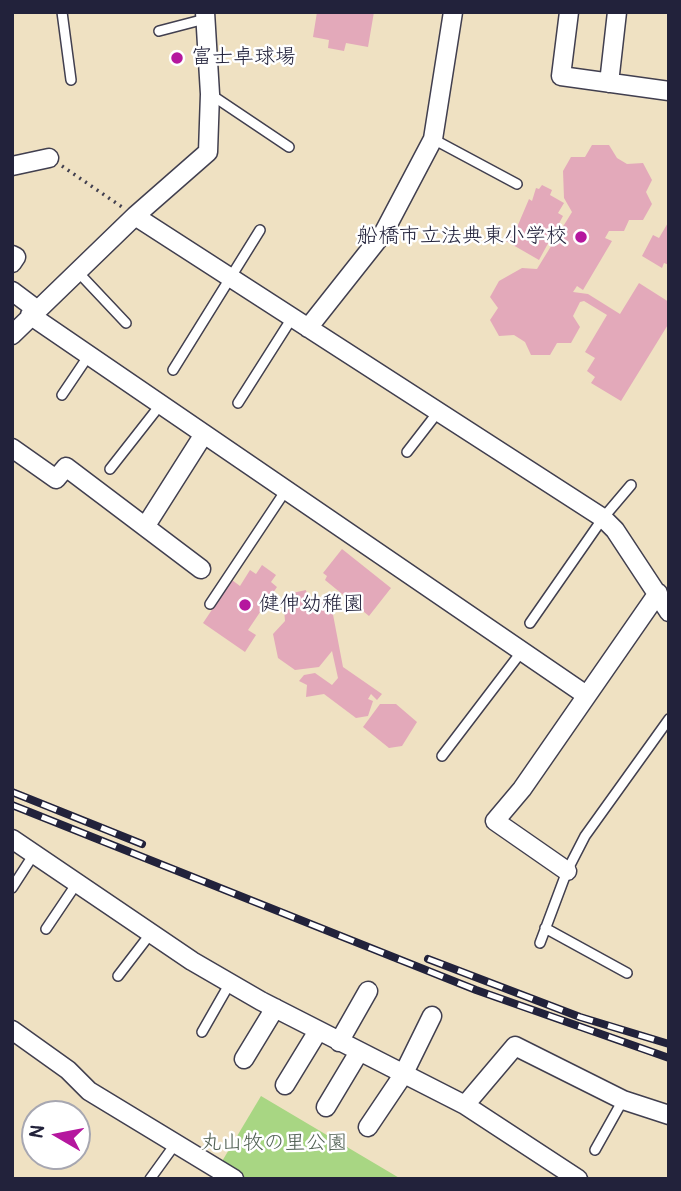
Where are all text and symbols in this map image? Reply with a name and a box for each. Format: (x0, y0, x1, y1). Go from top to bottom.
place label: 富士卓球場 (191, 45, 296, 71)
marker: 富士卓球場 (169, 50, 185, 66)
place label: 船橋市立法典東小学校 (357, 224, 567, 250)
marker: 船橋市立法典東小学校 (573, 229, 589, 245)
place label: 健伸幼稚園 (259, 592, 364, 618)
marker: 健伸幼稚園 (237, 597, 253, 613)
north arrow (21, 1100, 91, 1170)
text: N (24, 1123, 50, 1140)
park label: 丸山牧の里公園 (201, 1131, 347, 1157)

